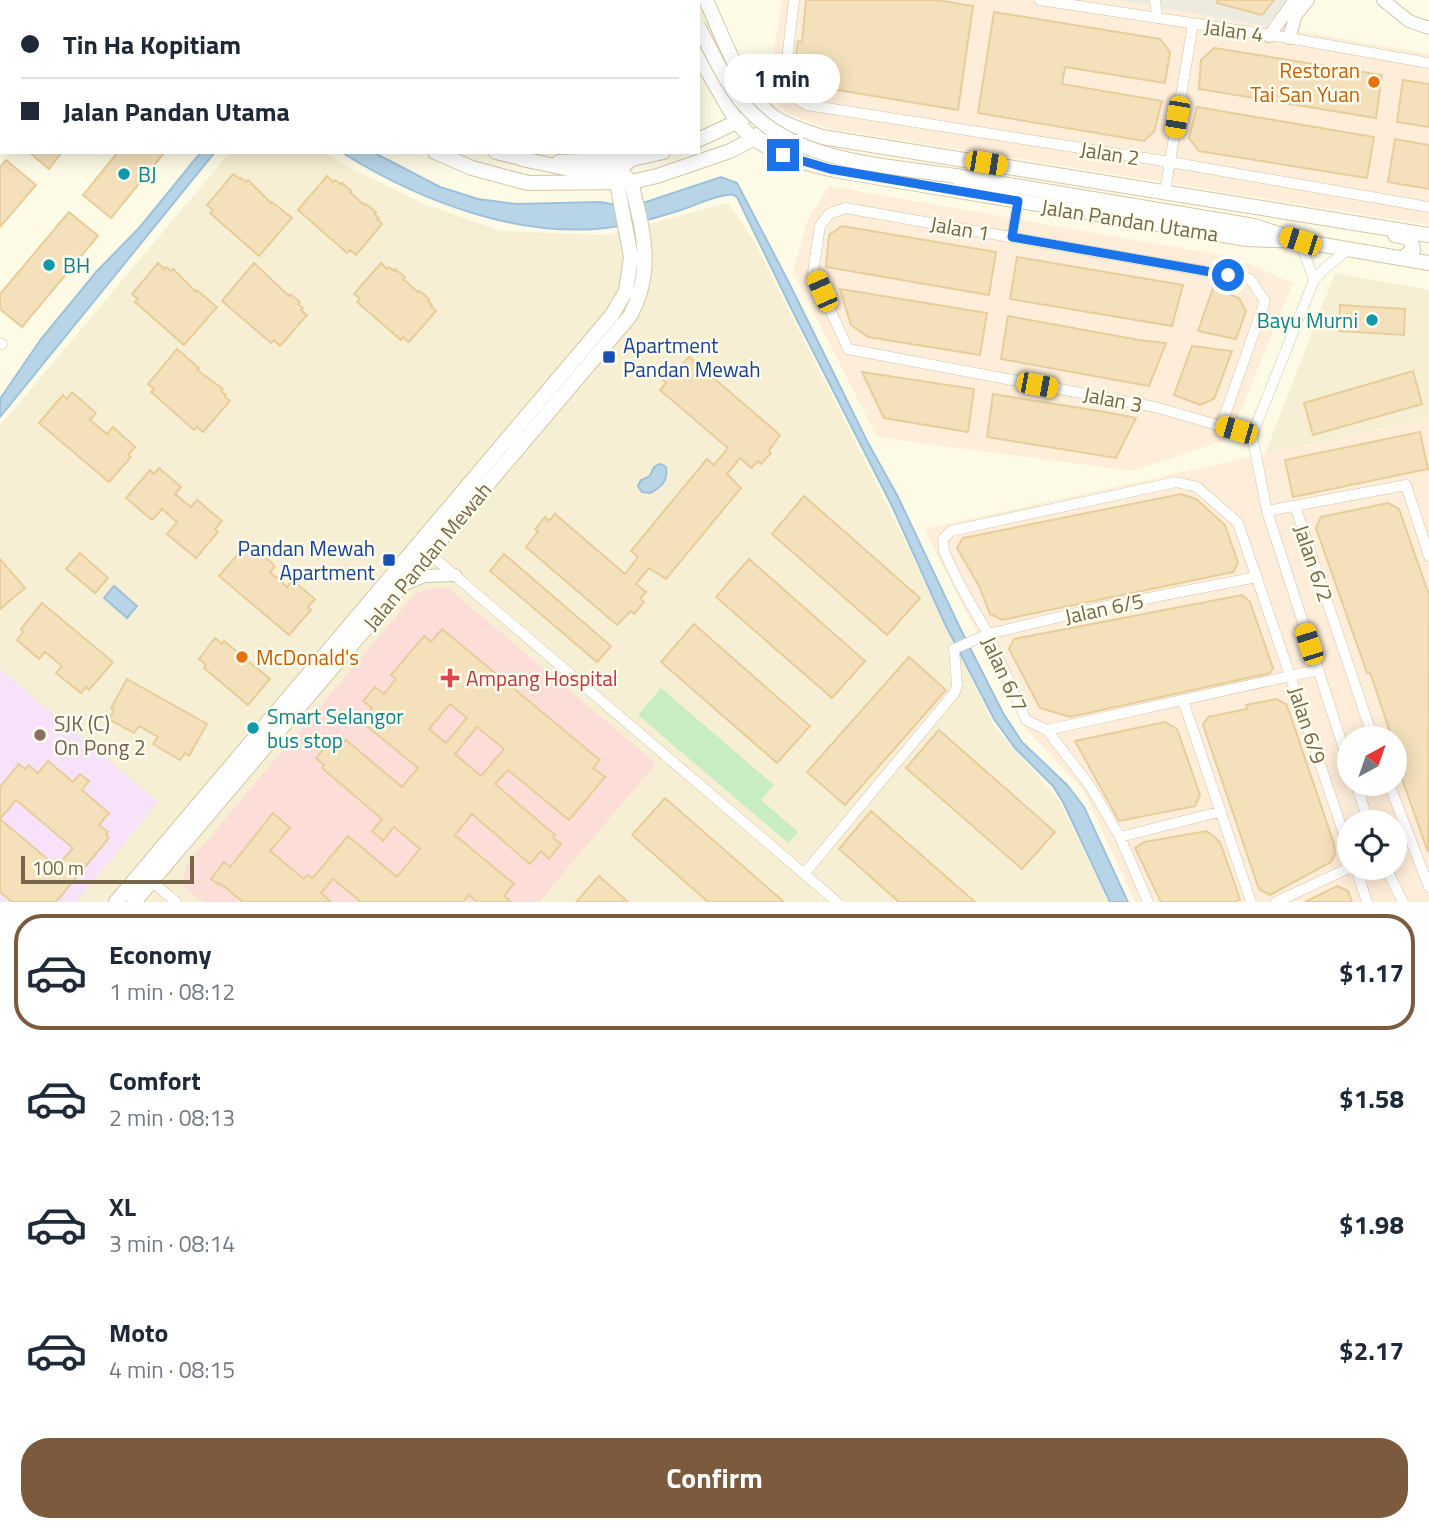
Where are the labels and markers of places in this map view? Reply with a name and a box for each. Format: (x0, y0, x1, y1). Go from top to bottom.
place label: Restoran Tai San Yuan (1250, 54, 1360, 110)
marker: Restoran Tai San Yuan (1366, 74, 1382, 90)
place label: BJ (138, 158, 157, 190)
marker: BJ (116, 166, 132, 182)
place label: BH (63, 249, 90, 281)
marker: BH (41, 257, 57, 273)
place label: Bayu Murni (1257, 304, 1358, 336)
marker: Bayu Murni (1364, 312, 1380, 328)
place label: Apartment Pandan Mewah (623, 329, 760, 385)
marker: Apartment Pandan Mewah (601, 349, 617, 365)
place label: Pandan Mewah Apartment (238, 532, 376, 588)
marker: Pandan Mewah Apartment (381, 552, 397, 568)
place label: McDonald's (256, 641, 359, 673)
marker: McDonald's (234, 649, 250, 665)
place label: Ampang Hospital (466, 662, 618, 694)
marker: Ampang Hospital (440, 668, 460, 688)
place label: Smart Selangor bus stop (267, 700, 404, 756)
place label: SJK (C) On Pong 2 (54, 707, 146, 763)
marker: Smart Selangor bus stop (245, 720, 261, 736)
marker: SJK (C) On Pong 2 (32, 727, 48, 743)

